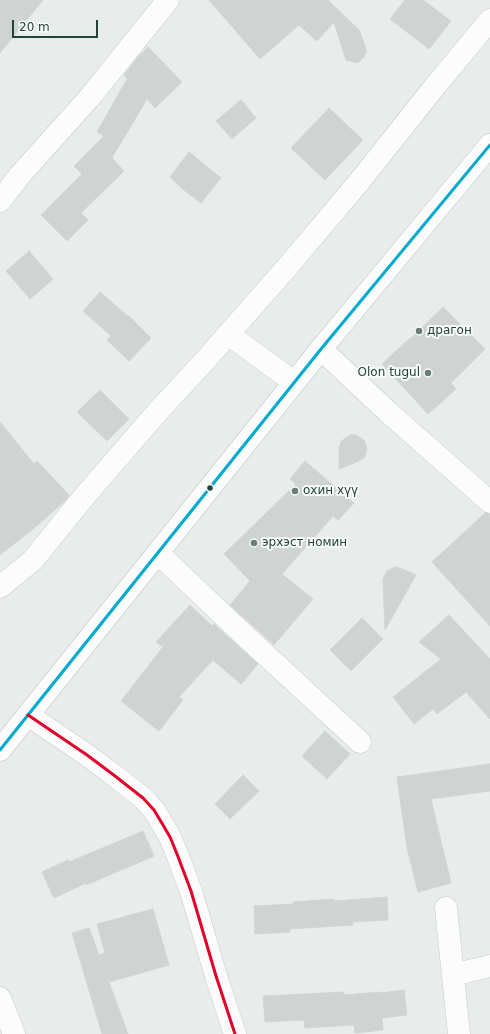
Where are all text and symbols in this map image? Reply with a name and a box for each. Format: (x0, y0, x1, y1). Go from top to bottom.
scale bar (14, 12, 100, 38)
text: 20 m (19, 20, 50, 34)
place label: драгон (427, 324, 472, 338)
marker: драгон (414, 326, 424, 336)
place label: Olon tugul (358, 366, 420, 380)
marker: Olon tugul (423, 368, 433, 378)
unlabelled marker (205, 483, 215, 493)
place label: охин хүү (303, 484, 358, 498)
marker: охин хүү (290, 486, 300, 496)
place label: эрхэст номин (262, 536, 347, 550)
marker: эрхэст номин (249, 538, 259, 548)

